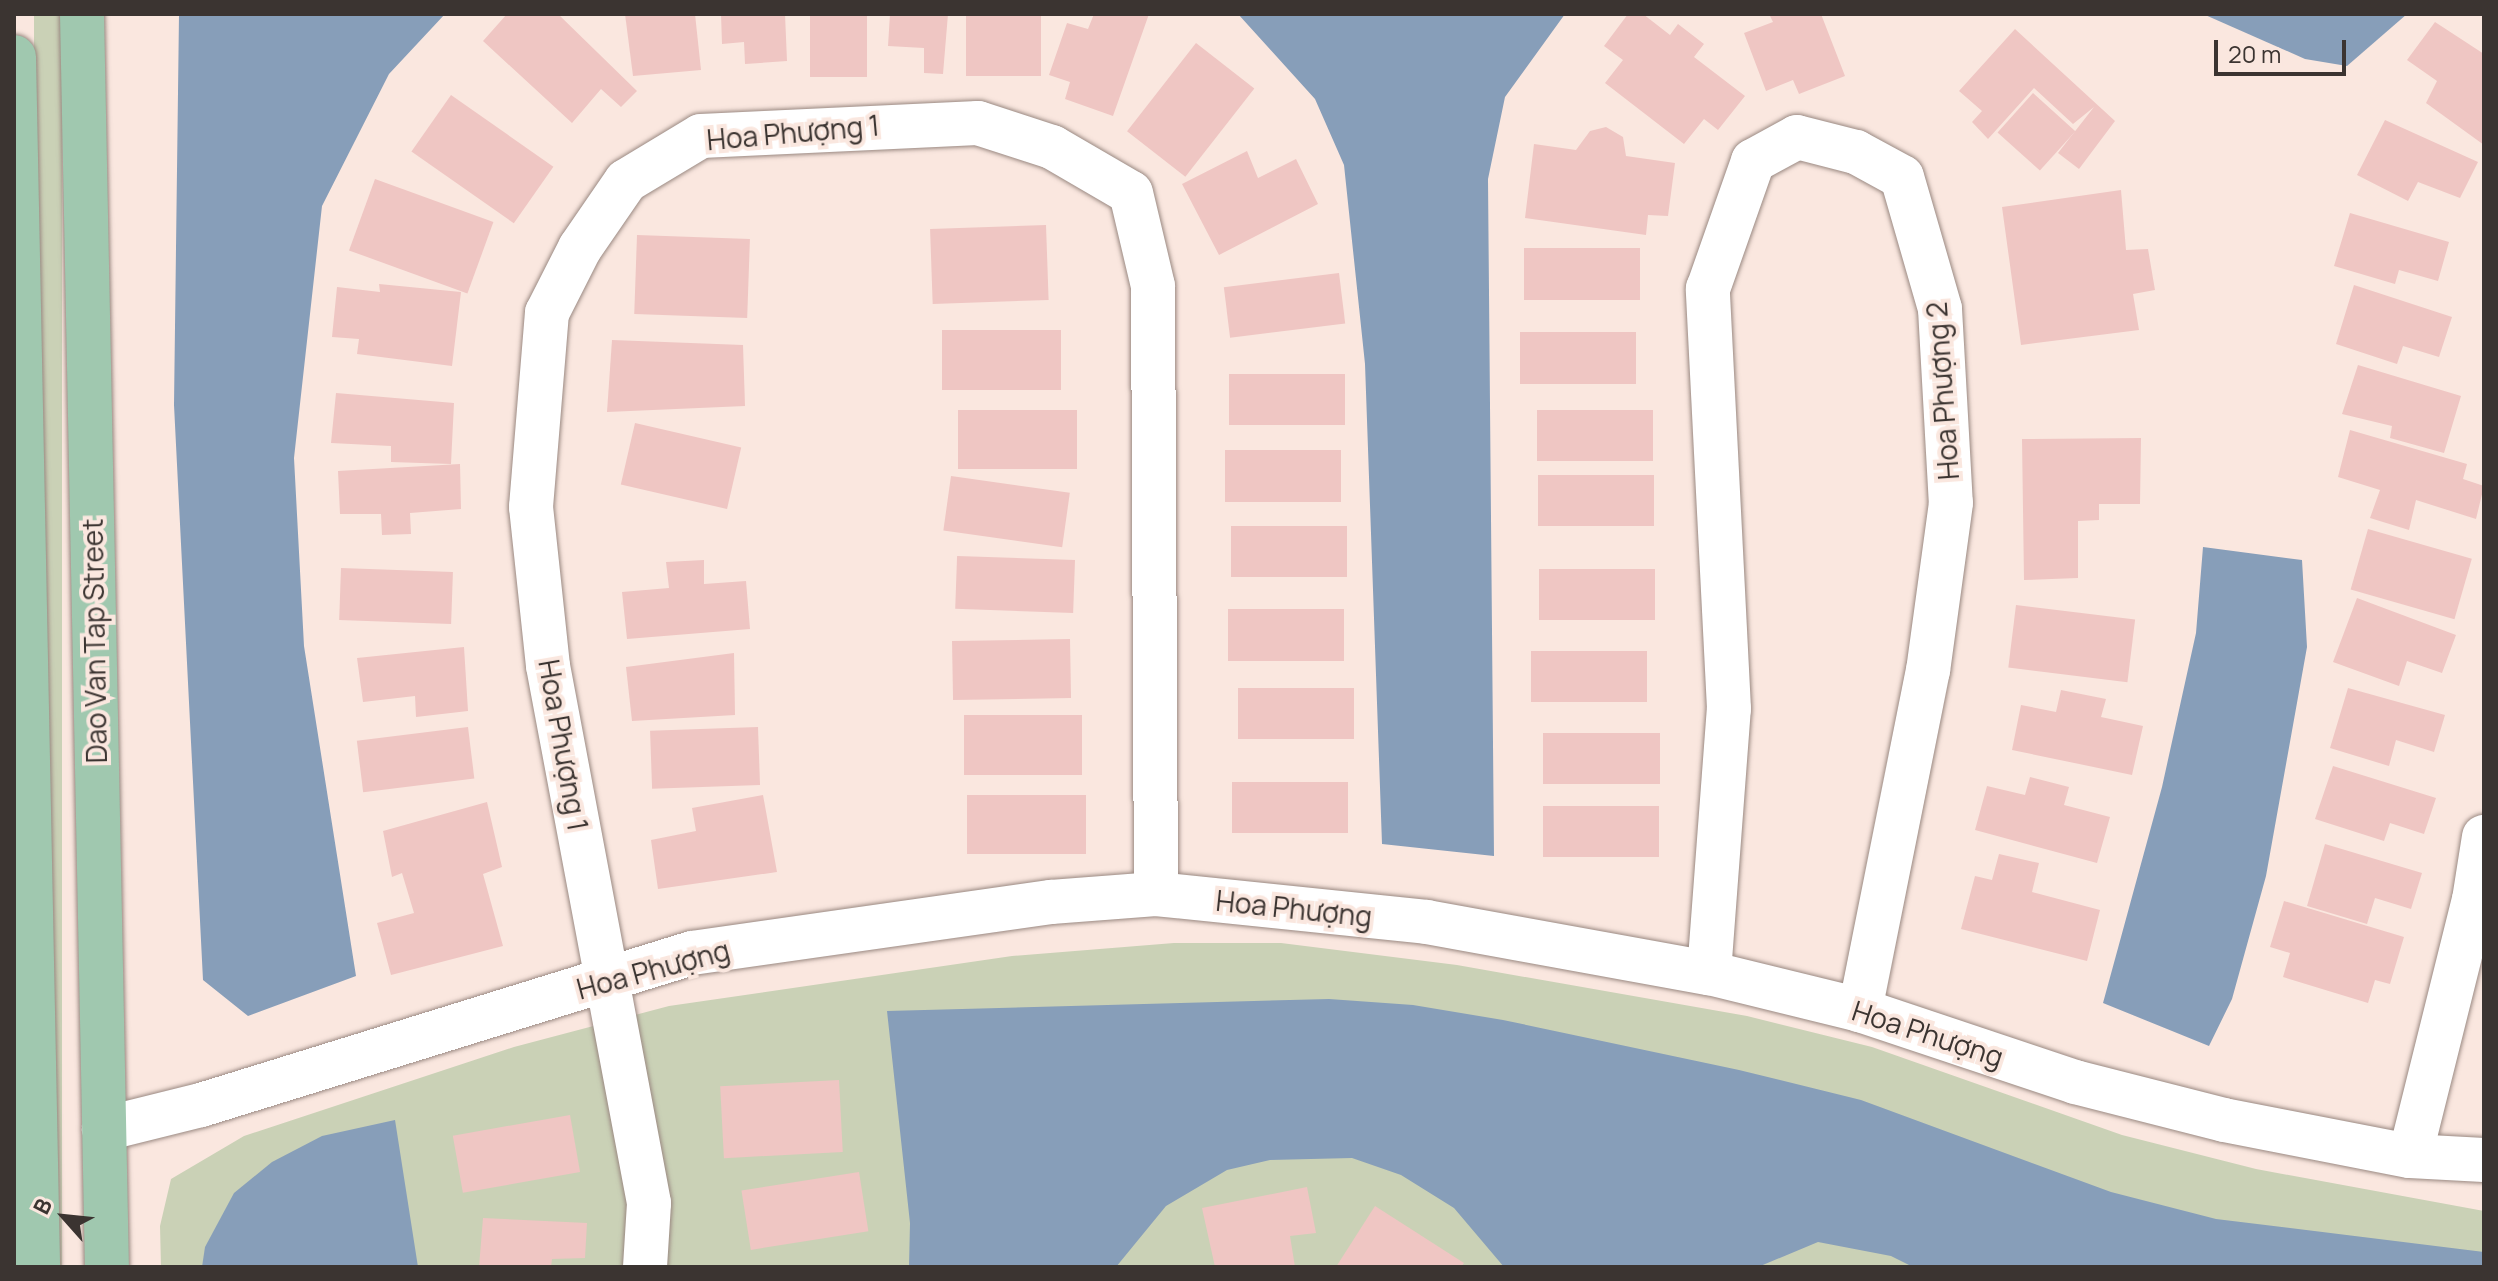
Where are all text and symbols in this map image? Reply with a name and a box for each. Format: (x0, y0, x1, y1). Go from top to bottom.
scale bar (2218, 24, 2350, 74)
text: 20 m (2228, 37, 2281, 70)
street label: Hoa Phượng 1 (705, 108, 881, 156)
street label: Hoa Phượng 2 (1919, 301, 1965, 481)
street label: Dao Van Tap Street (75, 518, 113, 764)
street label: Hoa Phượng 1 (532, 657, 596, 833)
street label: Hoa Phượng (1214, 883, 1374, 933)
street label: Hoa Phượng (573, 932, 733, 1006)
street label: Hoa Phượng (1848, 993, 2008, 1073)
north arrow (24, 1177, 104, 1257)
text: B (26, 1193, 59, 1219)

